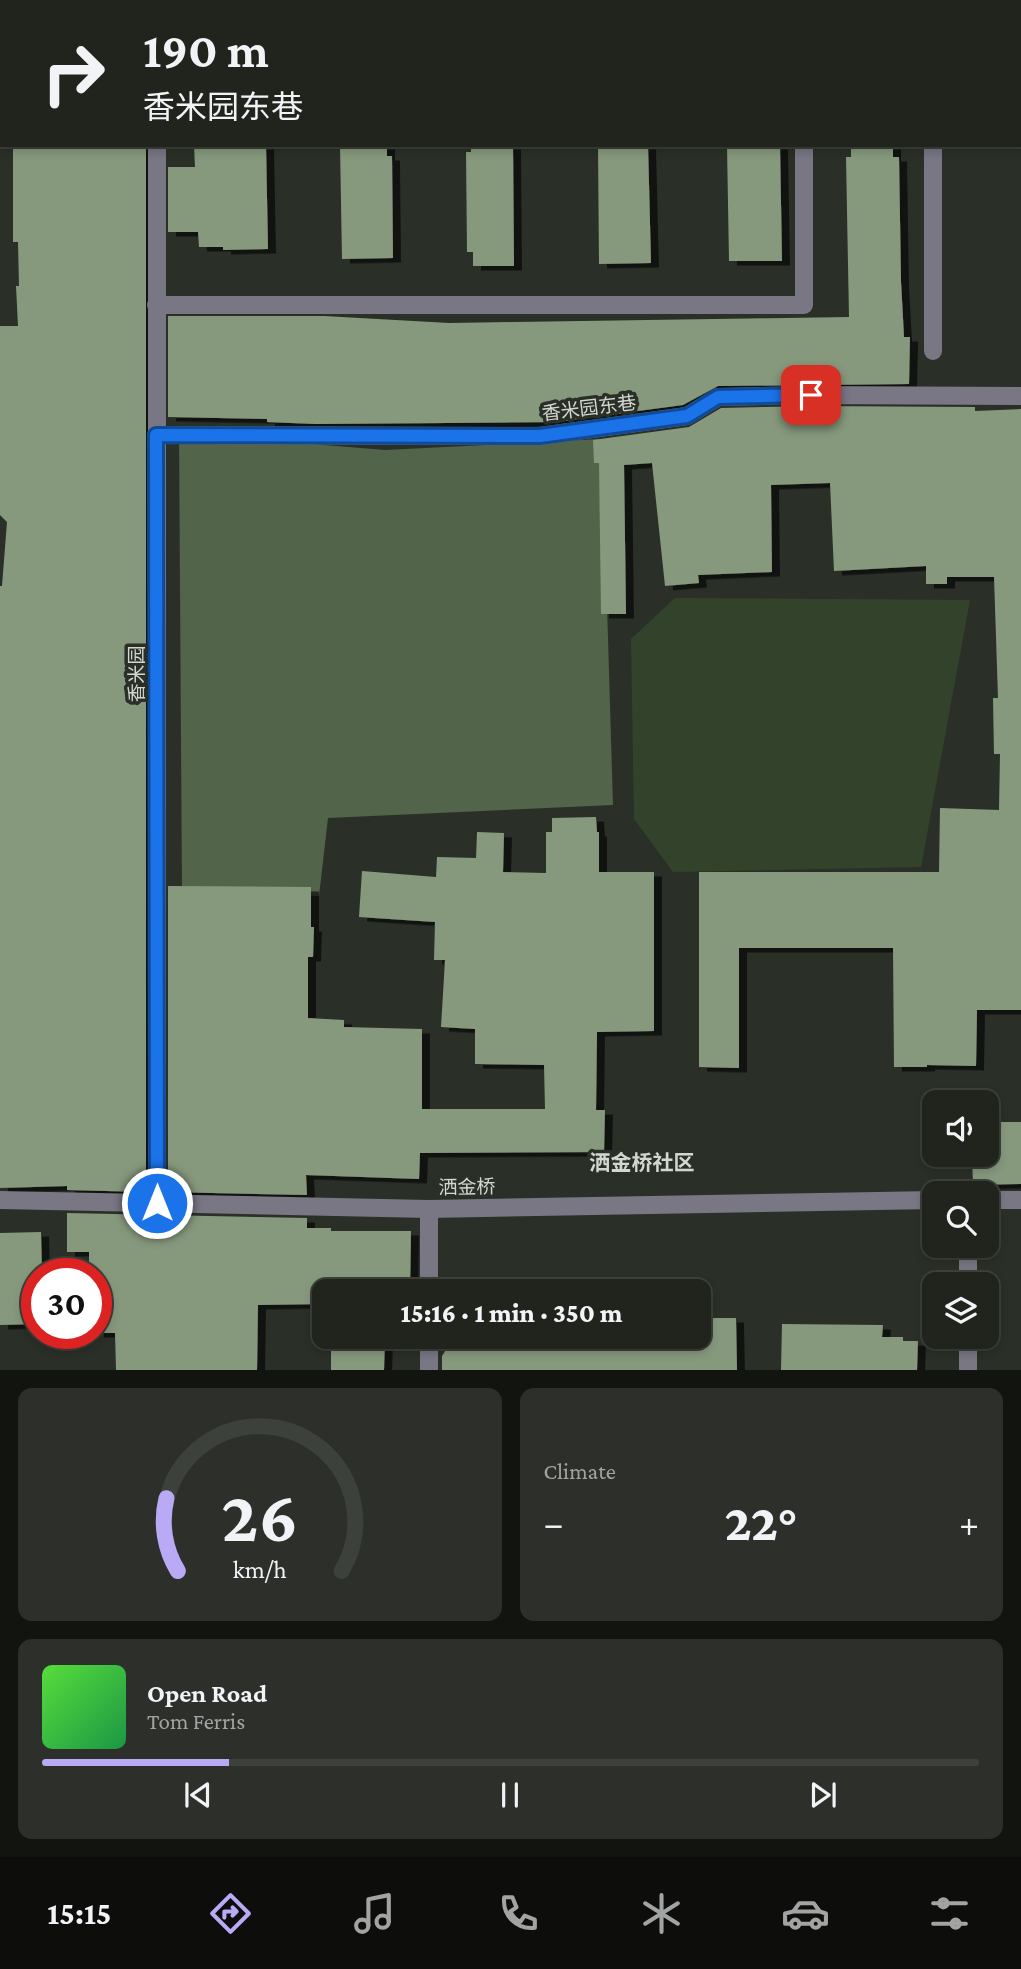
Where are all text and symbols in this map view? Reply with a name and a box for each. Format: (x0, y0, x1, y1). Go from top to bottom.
text: 190 m (143, 23, 269, 78)
icon: right (28, 28, 119, 119)
text: 香米园东巷 (143, 89, 303, 125)
pin (781, 365, 841, 425)
icon: arrive (792, 376, 830, 414)
street label: 香米园东巷 (541, 392, 637, 424)
street label: 香米园 (126, 645, 147, 703)
map controls (922, 1090, 999, 1349)
button: sound (922, 1090, 999, 1167)
district label: 洒金桥社区 (590, 1151, 695, 1175)
position arrow (120, 1166, 194, 1240)
street label: 洒金桥 (438, 1176, 496, 1198)
button: search (922, 1181, 999, 1258)
speed limit sign: 30 (21, 1258, 112, 1349)
button: layers (922, 1272, 999, 1349)
text: 15:16 · 1 min · 350 m (401, 1299, 622, 1328)
text: Climate (544, 1458, 616, 1484)
text: 26 (221, 1476, 298, 1557)
text: 22° (724, 1493, 798, 1551)
text: − (544, 1502, 564, 1544)
text: + (959, 1502, 979, 1544)
text: km/h (233, 1555, 287, 1582)
text: Open Road (147, 1679, 267, 1708)
text: Tom Ferris (147, 1708, 245, 1734)
icon: previous (179, 1776, 217, 1814)
icon: pause (491, 1776, 529, 1814)
icon: next (804, 1776, 842, 1814)
icon: directions (206, 1889, 255, 1938)
icon: music (350, 1889, 399, 1938)
icon: phone (494, 1889, 543, 1938)
icon: climate (637, 1889, 686, 1938)
icon: car (781, 1889, 830, 1938)
icon: filters (925, 1889, 974, 1938)
text: 15:15 (47, 1895, 112, 1931)

